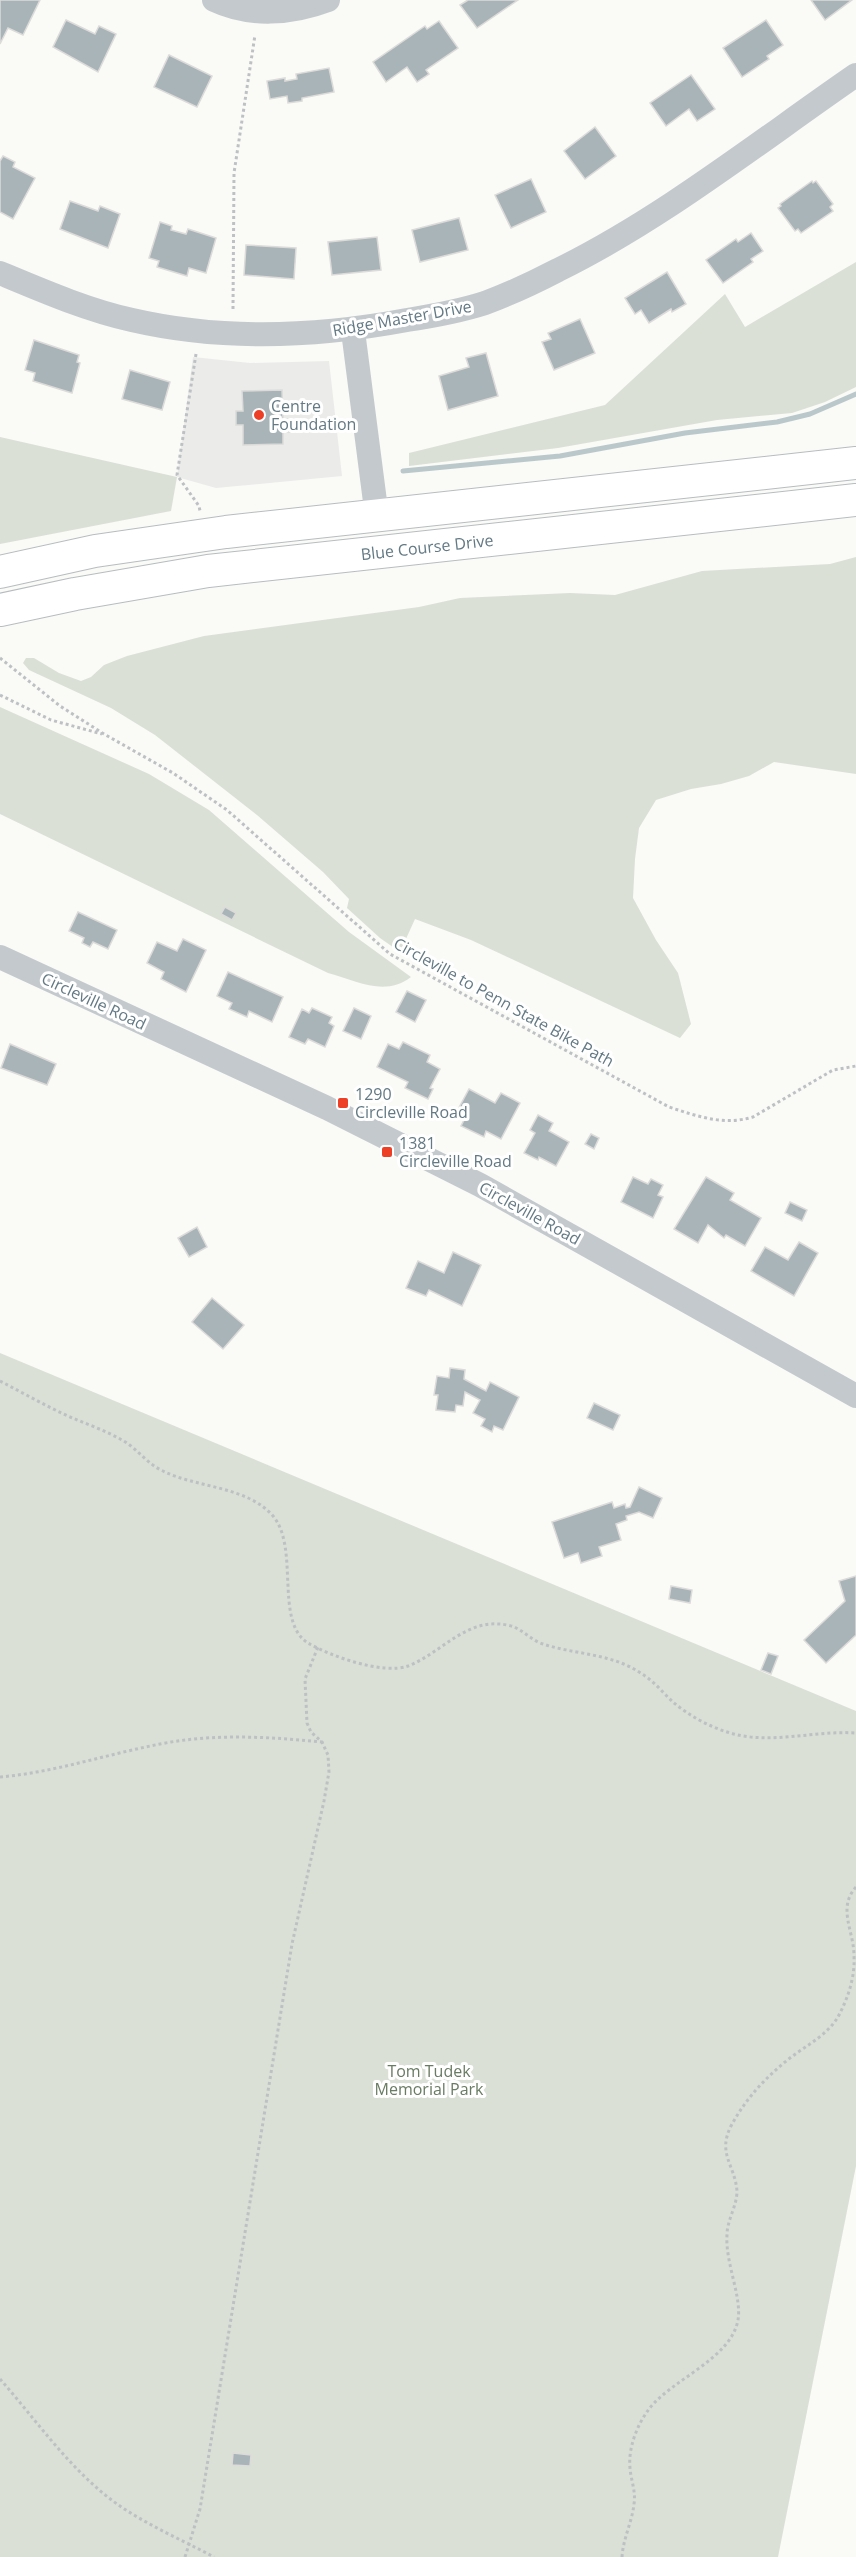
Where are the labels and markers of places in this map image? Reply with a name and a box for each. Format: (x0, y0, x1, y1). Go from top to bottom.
place label: Centre Foundation (271, 395, 356, 435)
marker: Centre Foundation (252, 408, 266, 422)
place label: 1290 Circleville Road (355, 1083, 468, 1123)
marker: 1290 Circleville Road (336, 1096, 350, 1110)
place label: 1381 Circleville Road (399, 1132, 512, 1172)
marker: 1381 Circleville Road (380, 1145, 394, 1159)

